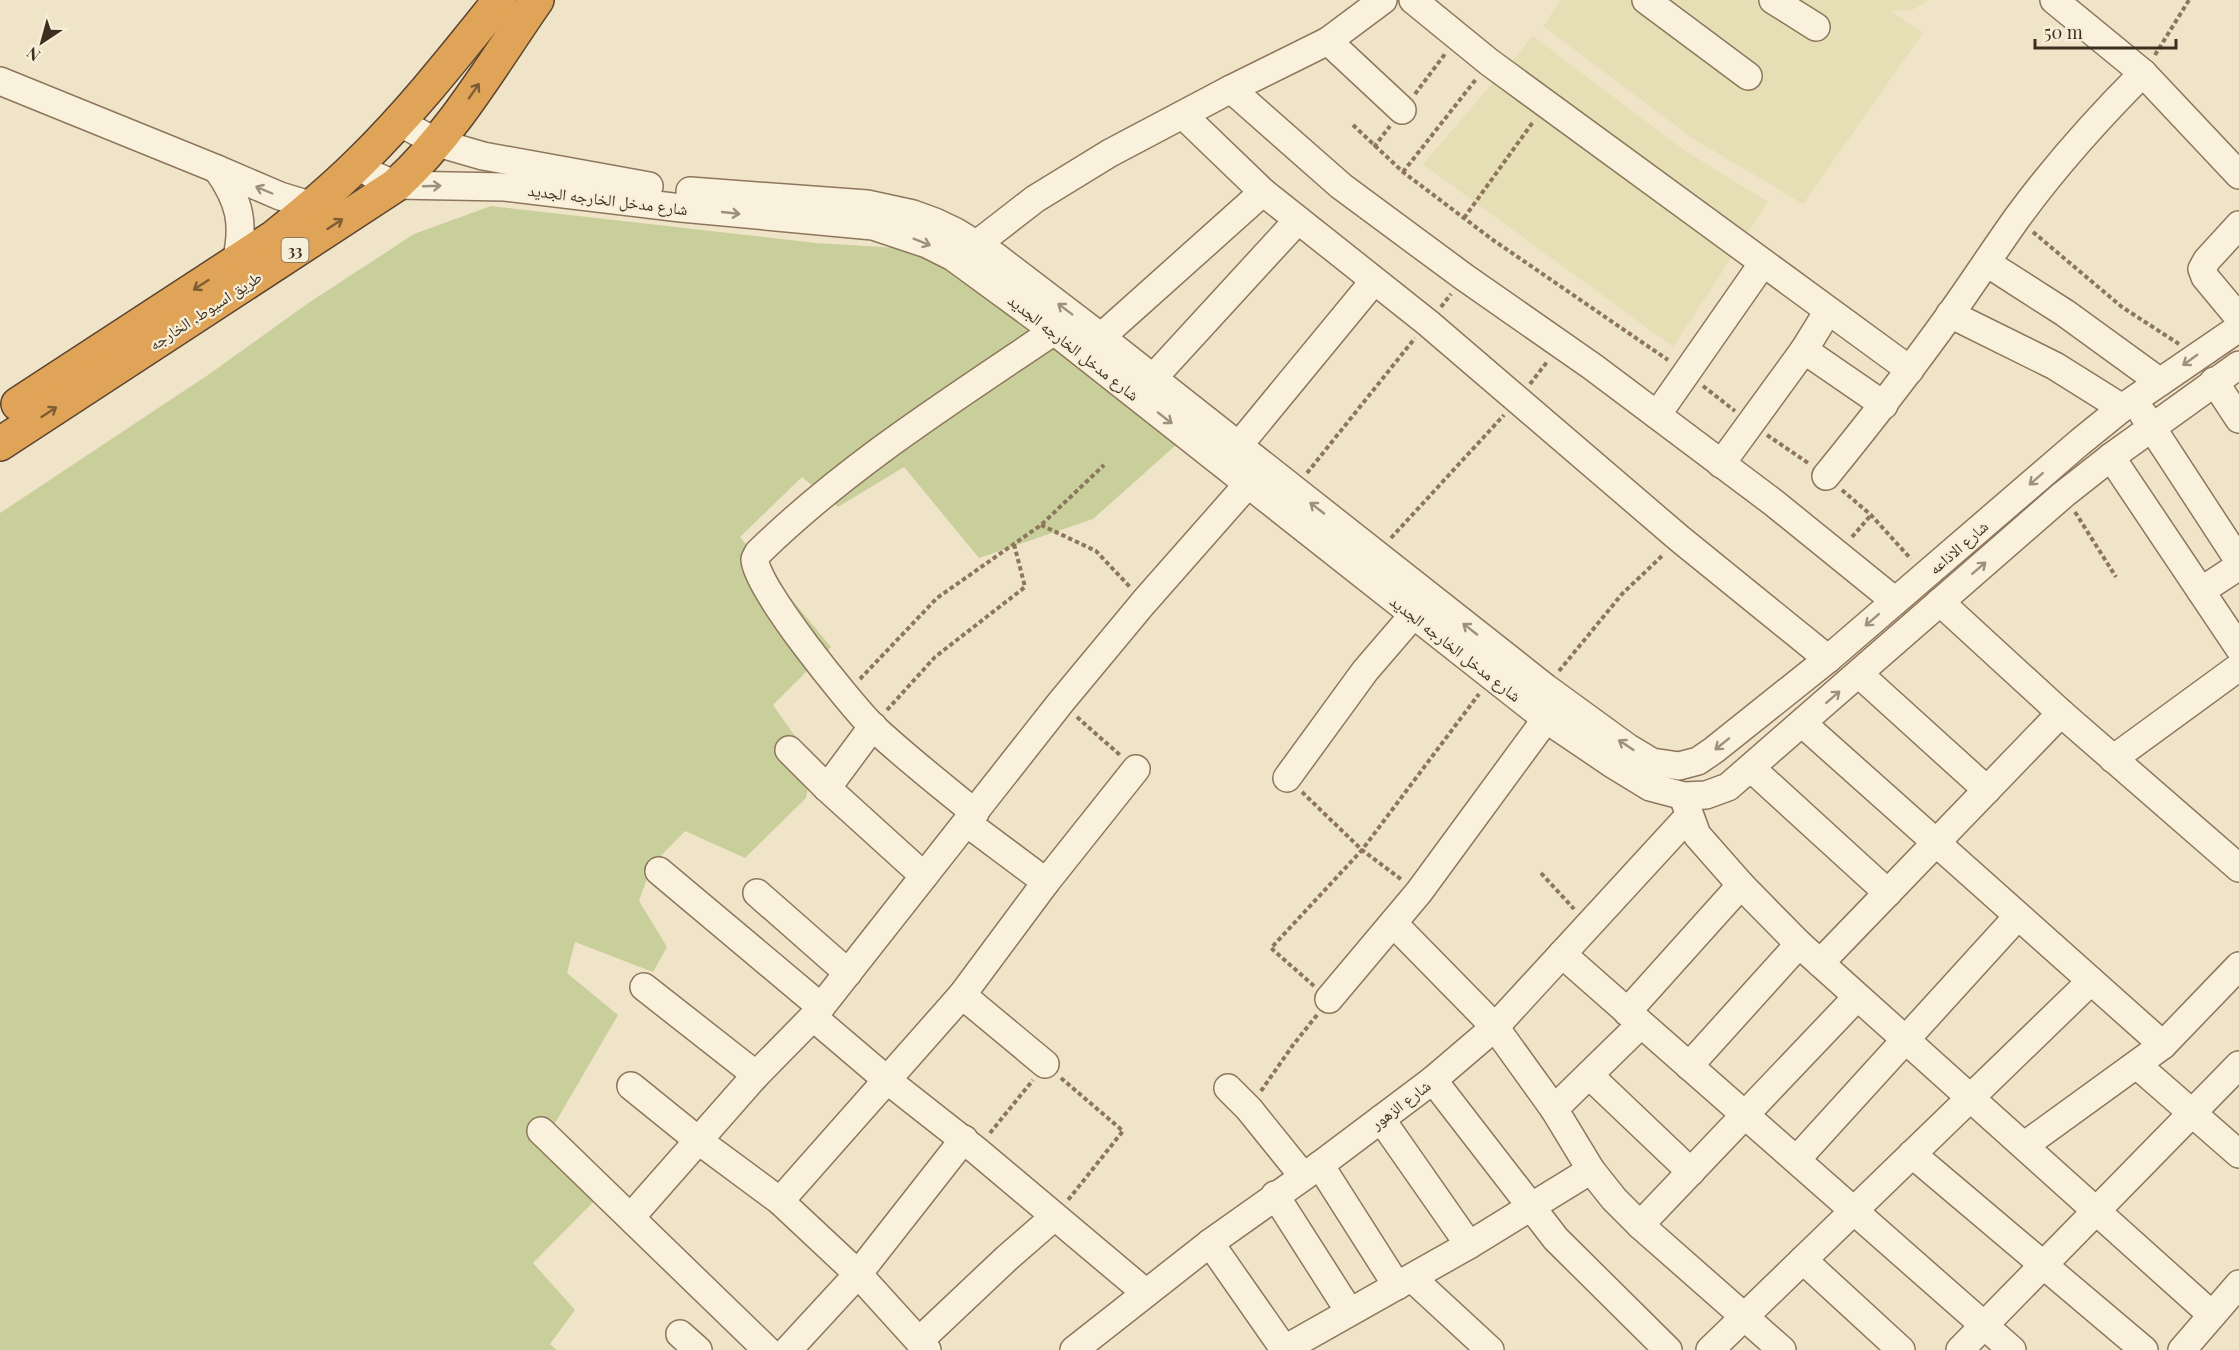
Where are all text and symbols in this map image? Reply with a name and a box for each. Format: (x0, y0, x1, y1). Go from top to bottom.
north arrow (12, 12, 72, 72)
scale bar (2035, 12, 2176, 50)
text: 50 m (2044, 20, 2083, 44)
text: N (22, 42, 44, 66)
one-way arrow (468, 83, 480, 100)
street label: شارع مدخل الخارجه الجديد (527, 179, 689, 220)
one-way arrow (422, 180, 442, 191)
one-way arrow (256, 184, 274, 195)
one-way arrow (720, 208, 740, 219)
one-way arrow (326, 218, 342, 230)
one-way arrow (913, 237, 931, 248)
road number: 33 (282, 238, 308, 262)
street label: طريق اسيوط, الخارجه (145, 266, 266, 355)
one-way arrow (194, 279, 210, 291)
street label: شارع مدخل الخارجه الجديد (1004, 289, 1144, 406)
one-way arrow (1057, 303, 1073, 315)
one-way arrow (2183, 354, 2199, 367)
one-way arrow (40, 406, 57, 418)
one-way arrow (1156, 411, 1172, 424)
one-way arrow (2028, 473, 2044, 486)
one-way arrow (1309, 501, 1325, 514)
street label: شارع الاذاعه (1924, 515, 1993, 579)
one-way arrow (1971, 561, 1986, 575)
street label: شارع مدخل الخارجه الجديد (1386, 590, 1526, 707)
one-way arrow (1865, 613, 1881, 627)
one-way arrow (1462, 622, 1478, 635)
one-way arrow (1825, 690, 1841, 703)
one-way arrow (1714, 738, 1730, 751)
one-way arrow (1618, 739, 1635, 751)
street label: شارع الزهور (1365, 1075, 1435, 1135)

